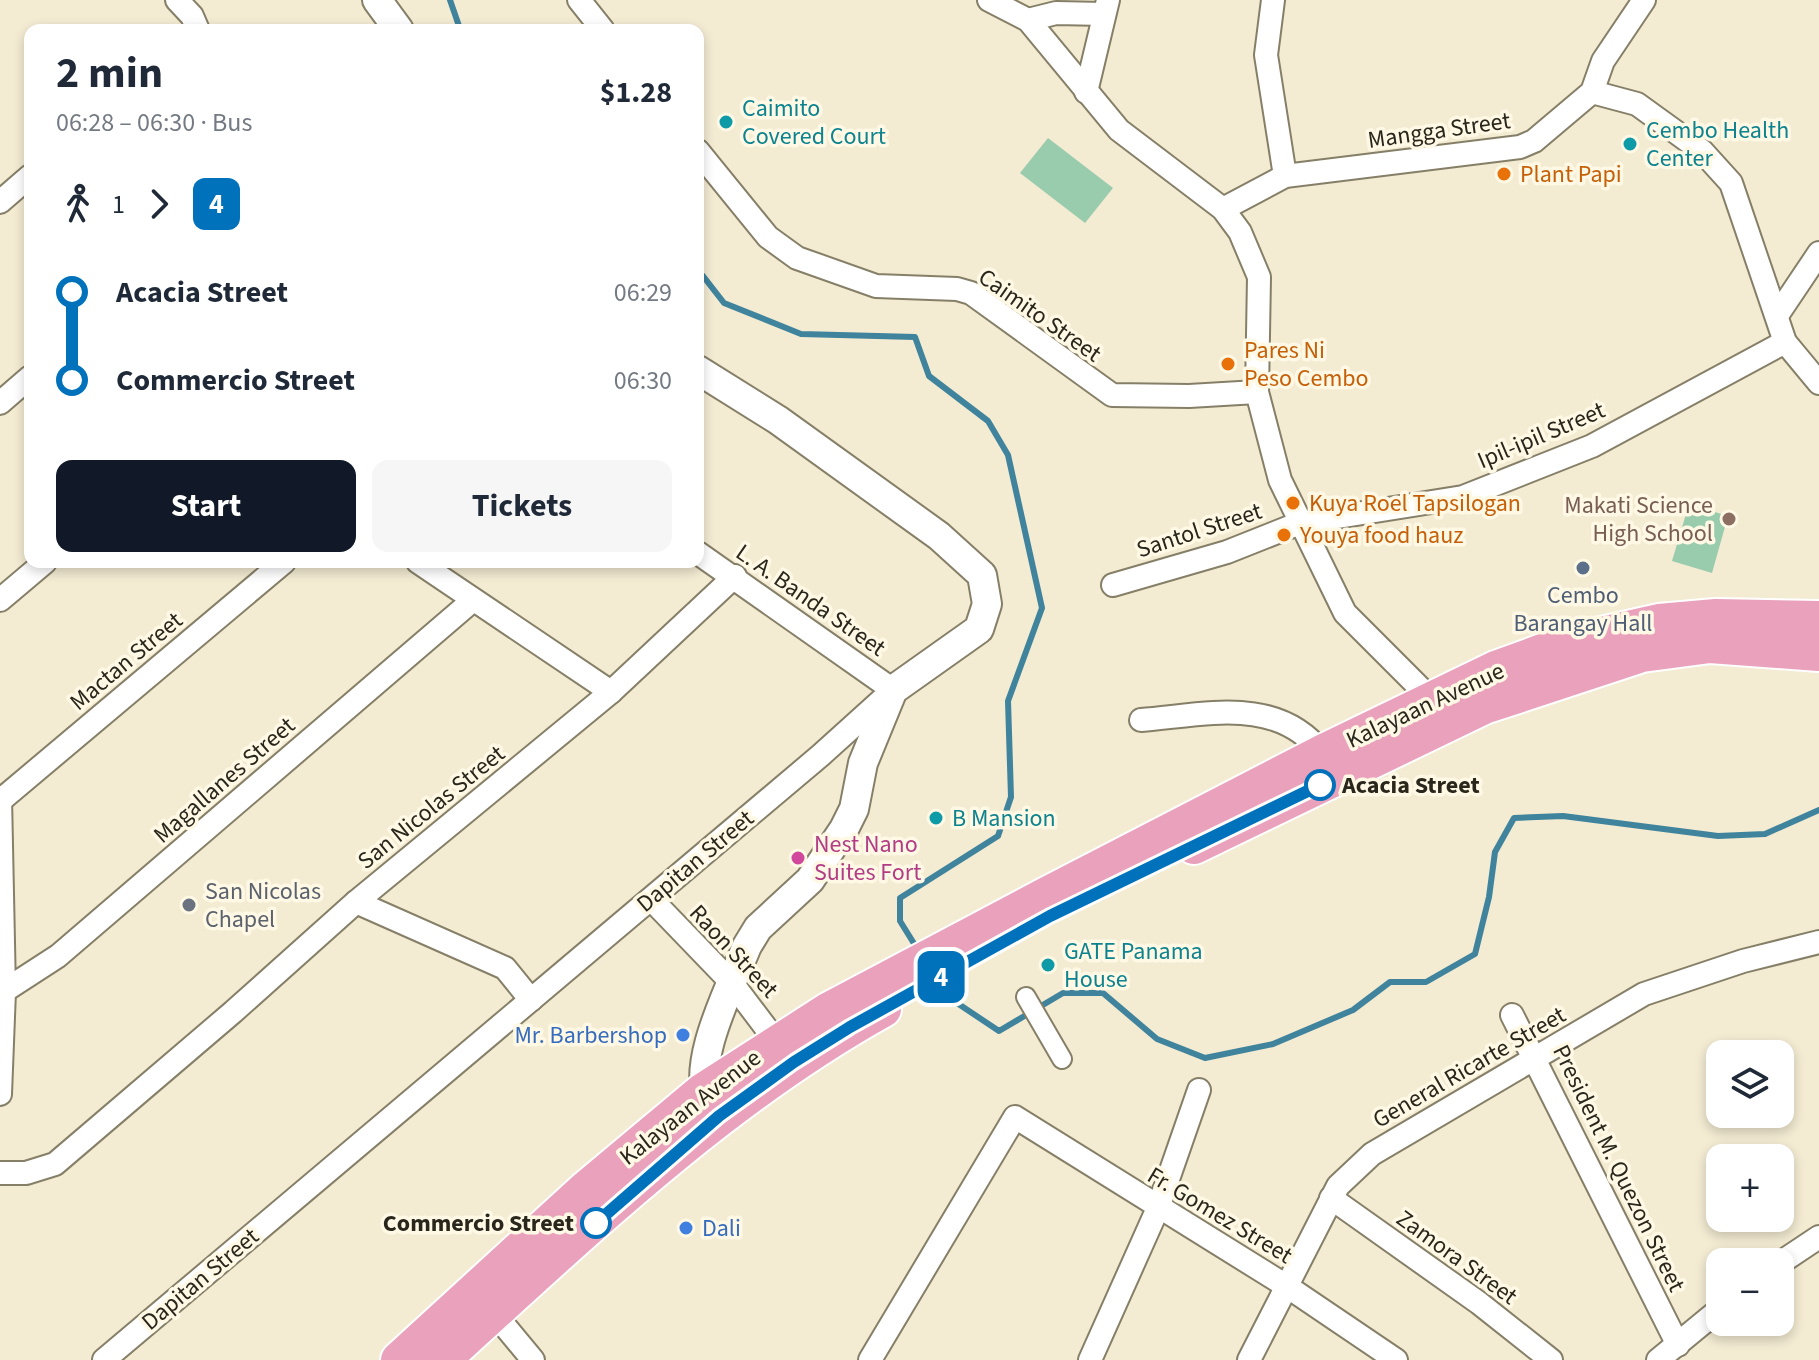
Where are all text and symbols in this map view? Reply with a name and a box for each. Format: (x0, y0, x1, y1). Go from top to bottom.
text: 2 min (56, 42, 163, 105)
text: $1.28 (600, 71, 672, 114)
place label: Caimito Covered Court (742, 91, 886, 154)
street label: Mangga Street (1366, 103, 1513, 158)
text: 06:28 – 06:30 · Bus (56, 104, 252, 141)
marker: Caimito Covered Court (717, 113, 735, 131)
place label: Cembo Health Center (1646, 113, 1789, 176)
marker: Cembo Health Center (1621, 135, 1639, 153)
place label: Plant Papi (1520, 157, 1622, 192)
marker: Plant Papi (1495, 165, 1513, 183)
icon: walk (56, 182, 100, 226)
icon: forward (137, 182, 181, 226)
text: 4 (209, 184, 224, 224)
text: 1 (112, 186, 125, 223)
street label: Caimito Street (971, 260, 1108, 371)
text: Acacia Street (116, 271, 288, 314)
text: 06:29 (614, 274, 672, 311)
place label: Pares Ni Peso Cembo (1244, 333, 1369, 396)
marker: Pares Ni Peso Cembo (1219, 355, 1237, 373)
text: Commercio Street (116, 359, 355, 402)
text: 06:30 (614, 362, 672, 399)
street label: Ipil-ipil Street (1472, 393, 1610, 478)
button: Start (56, 460, 356, 552)
button: Tickets (372, 460, 672, 552)
place label: Kuya Roel Tapsilogan (1309, 486, 1521, 521)
place label: Makati Science High School (1564, 488, 1713, 551)
street label: Santol Street (1132, 494, 1266, 567)
marker: Kuya Roel Tapsilogan (1284, 494, 1302, 512)
marker: Makati Science High School (1720, 510, 1738, 528)
place label: Youya food hauz (1299, 518, 1463, 553)
marker: Youya food hauz (1275, 526, 1293, 544)
street label: L. A. Banda Street (729, 536, 893, 665)
marker: Cembo Barangay Hall (1574, 559, 1592, 577)
place label: Cembo Barangay Hall (1514, 578, 1653, 641)
street label: Mactan Street (62, 604, 190, 719)
street label: Kalayaan Avenue (1340, 653, 1510, 757)
street label: Magallanes Street (146, 709, 303, 852)
street label: San Nicolas Street (350, 737, 513, 878)
place label: Acacia Street (1341, 768, 1480, 803)
marker: Acacia Street (1305, 770, 1335, 800)
place label: B Mansion (952, 801, 1056, 836)
street label: Dapitan Street (629, 802, 762, 921)
marker: B Mansion (927, 809, 945, 827)
place label: Nest Nano Suites Fort (814, 827, 921, 890)
marker: Nest Nano Suites Fort (789, 849, 807, 867)
place label: San Nicolas Chapel (205, 874, 321, 937)
marker: San Nicolas Chapel (180, 896, 198, 914)
street label: Raon Street (681, 897, 786, 1006)
place label: GATE Panama House (1064, 934, 1203, 997)
line badge: 4 (915, 951, 967, 1003)
marker: GATE Panama House (1039, 956, 1057, 974)
text: 4 (934, 957, 948, 997)
street label: General Ricarte Street (1366, 998, 1572, 1137)
place label: Mr. Barbershop (514, 1018, 667, 1053)
marker: Mr. Barbershop (674, 1026, 692, 1044)
street label: President M. Quezon Street (1543, 1039, 1694, 1298)
map controls (1706, 1040, 1794, 1336)
button: layers (1706, 1040, 1794, 1128)
street label: Kalayaan Avenue (612, 1041, 768, 1174)
button: + (1706, 1144, 1794, 1232)
street label: Fr. Gomez Street (1141, 1158, 1299, 1273)
street label: Zamora Street (1389, 1201, 1525, 1313)
place label: Commercio Street (383, 1206, 574, 1241)
marker: Commercio Street (581, 1208, 611, 1238)
place label: Dali (702, 1211, 741, 1246)
marker: Dali (677, 1219, 695, 1237)
street label: Dapitan Street (134, 1220, 267, 1339)
button: − (1706, 1248, 1794, 1336)

